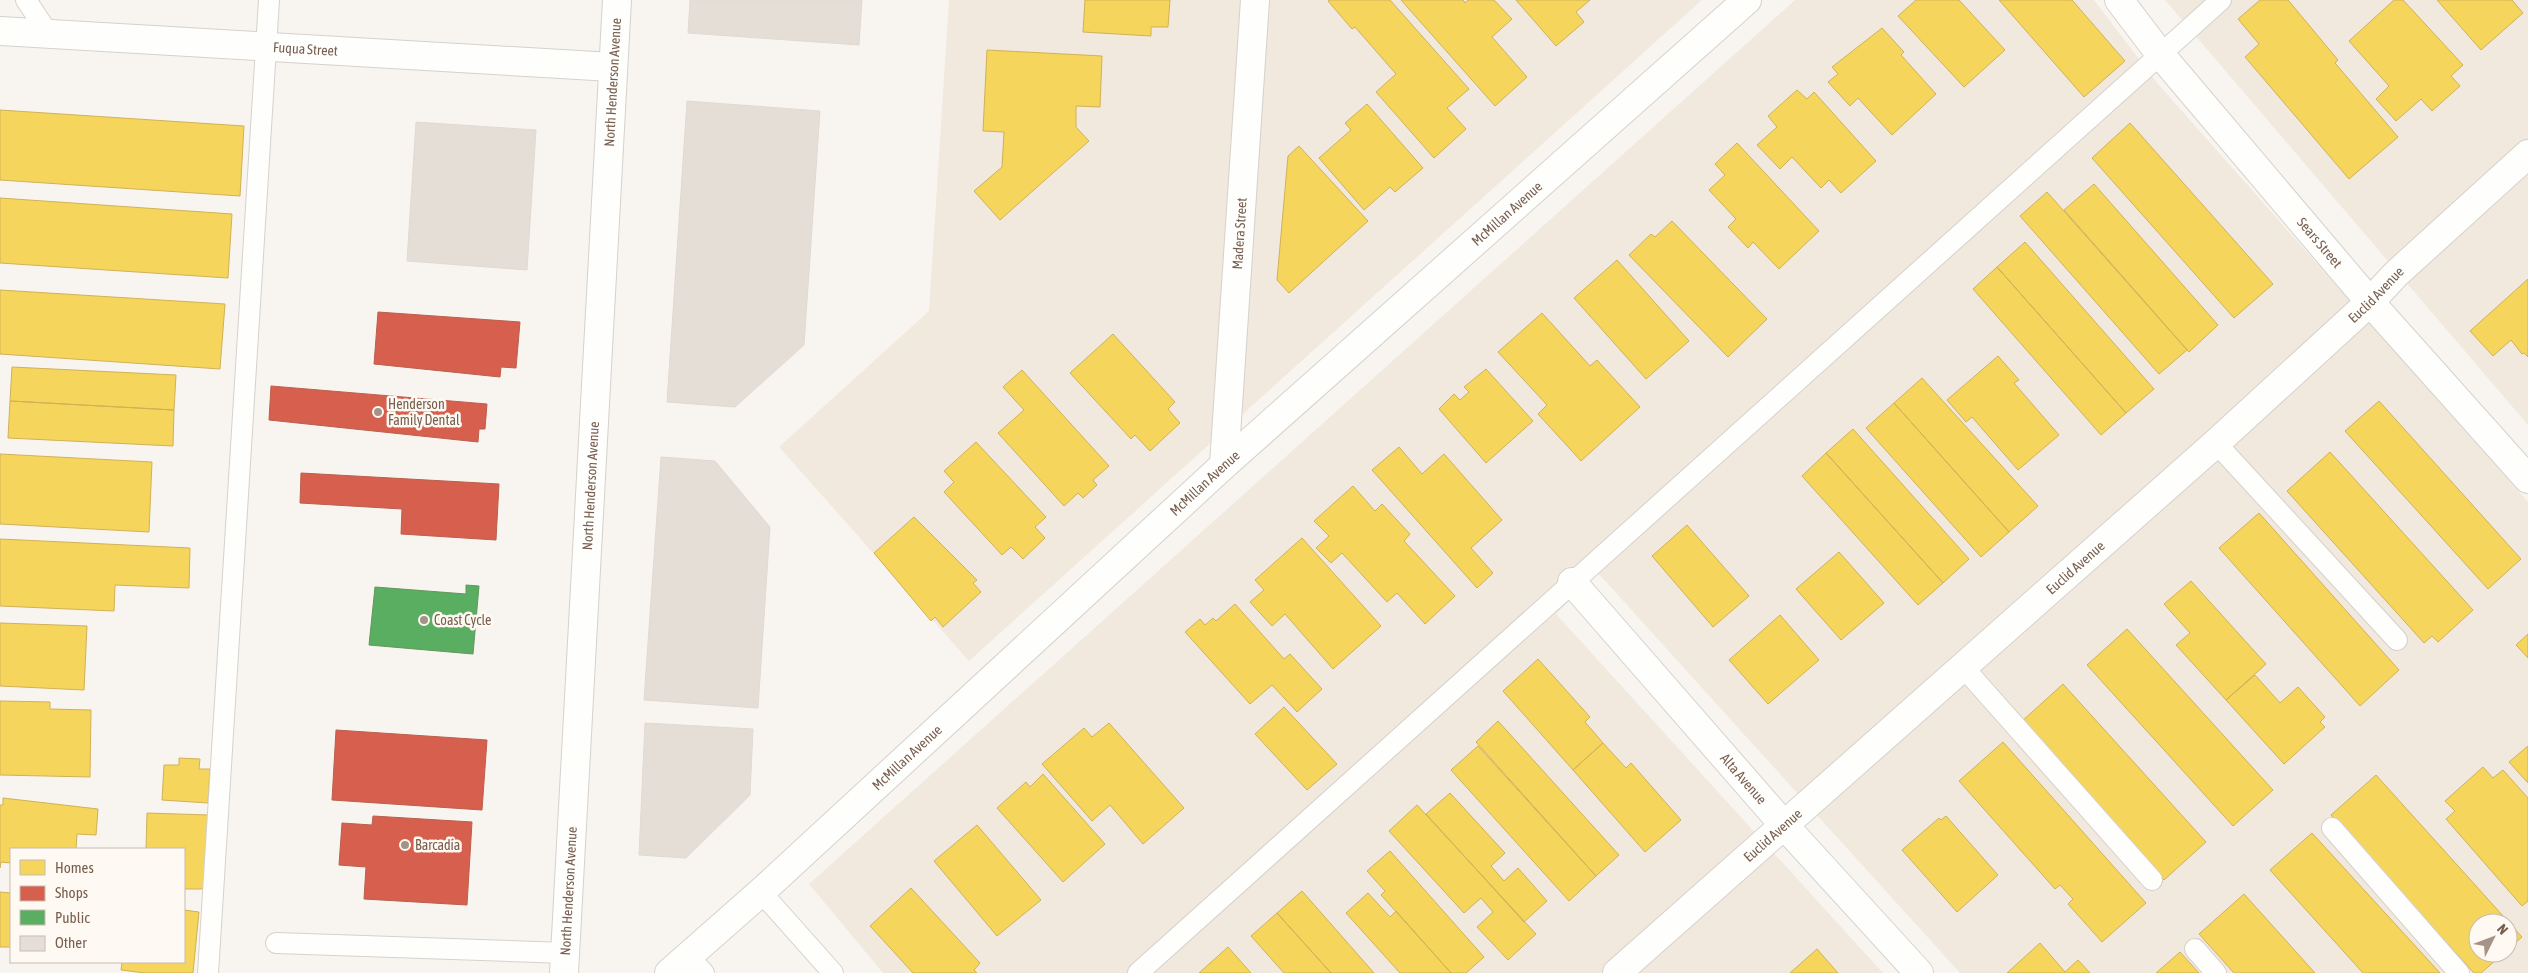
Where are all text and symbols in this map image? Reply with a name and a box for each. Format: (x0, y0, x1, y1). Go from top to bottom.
street label: North Henderson Avenue (601, 17, 624, 147)
street label: Fuqua Street (273, 39, 338, 59)
street label: McMillan Avenue (1468, 178, 1545, 249)
street label: Madera Street (1229, 197, 1250, 270)
street label: Sears Street (2294, 214, 2345, 271)
street label: Euclid Avenue (2345, 263, 2407, 326)
place label: Henderson Family Dental (388, 396, 460, 428)
marker: Henderson Family Dental (372, 406, 384, 418)
street label: North Henderson Avenue (579, 421, 602, 551)
street label: McMillan Avenue (1167, 447, 1243, 519)
street label: Euclid Avenue (2043, 538, 2108, 597)
place label: Coast Cycle (434, 612, 491, 628)
marker: Coast Cycle (418, 614, 430, 626)
street label: McMillan Avenue (869, 722, 945, 793)
street label: Alta Avenue (1717, 750, 1770, 807)
street label: Euclid Avenue (1740, 805, 1805, 865)
street label: North Henderson Avenue (557, 826, 580, 956)
place label: Barcadia (415, 837, 460, 853)
marker: Barcadia (399, 839, 411, 851)
legend (10, 848, 185, 963)
text: Homes (55, 859, 94, 876)
text: Shops (55, 884, 88, 901)
text: Public (55, 909, 90, 926)
north arrow (2468, 913, 2518, 963)
text: N (2494, 921, 2511, 938)
text: Other (55, 934, 87, 951)

